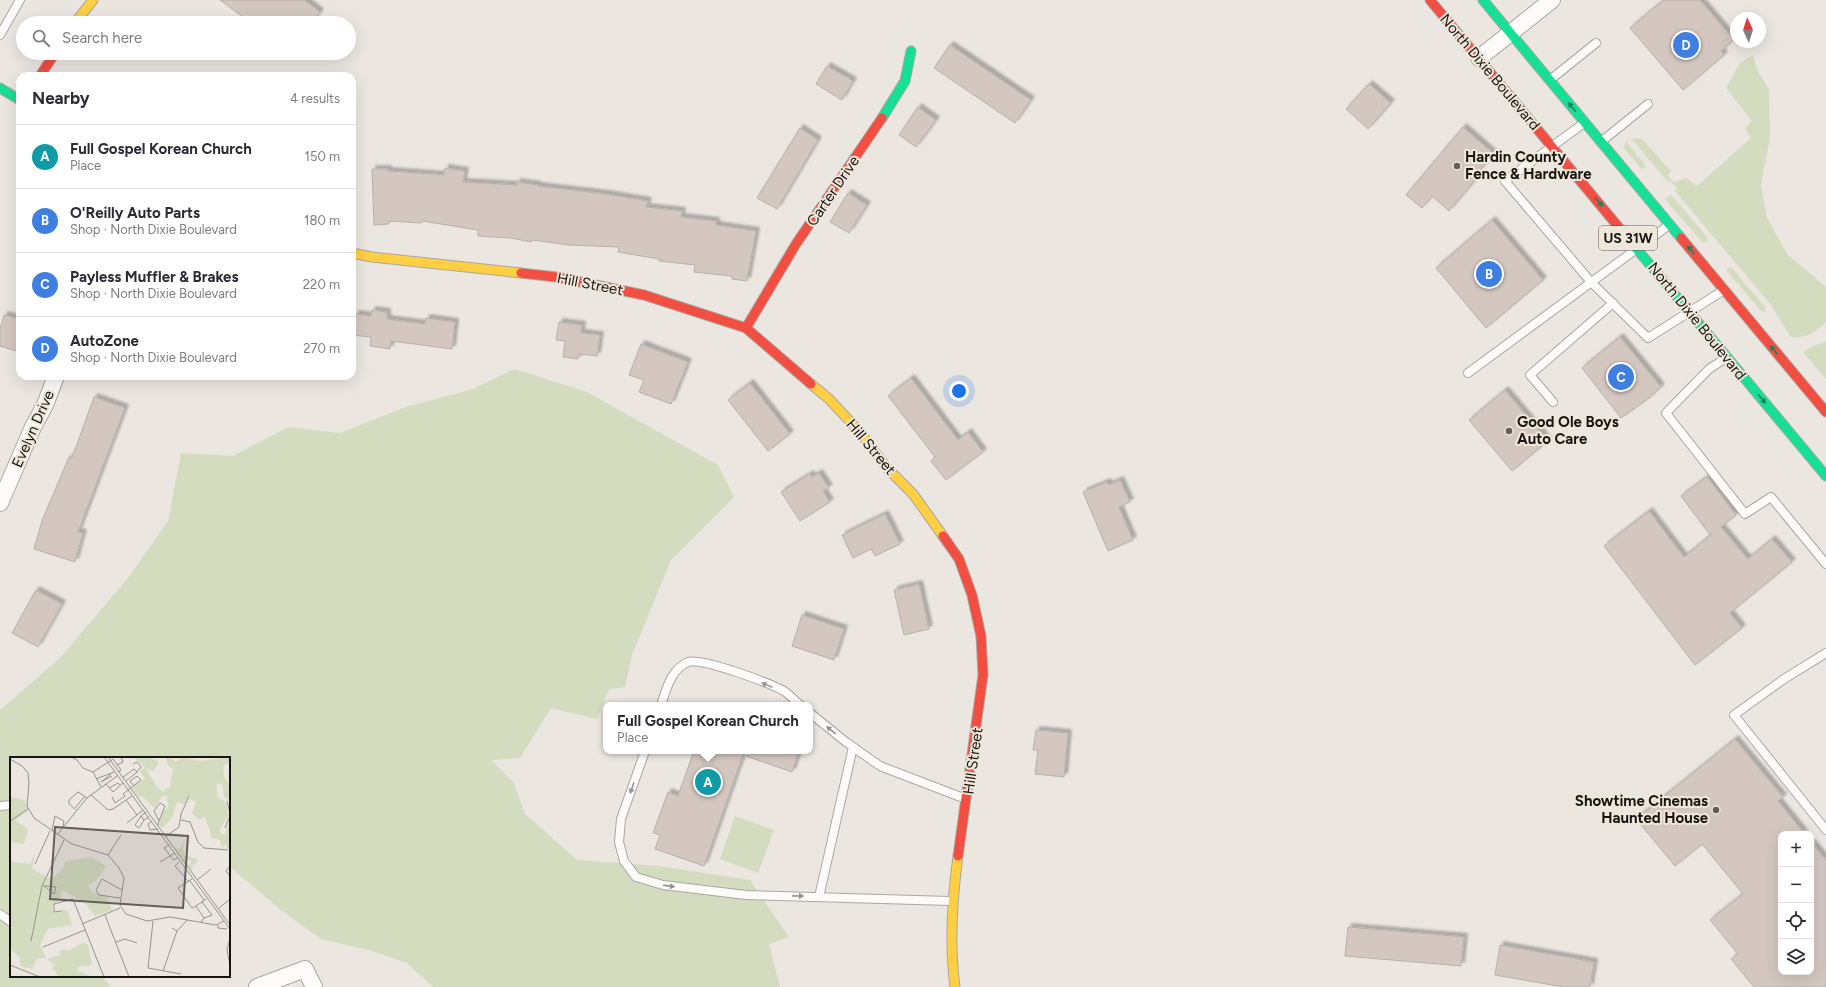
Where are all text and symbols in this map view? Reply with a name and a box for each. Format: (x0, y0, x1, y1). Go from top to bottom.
street label: North Dixie Boulevard (1436, 10, 1544, 134)
north arrow (1730, 12, 1766, 48)
search box (16, 16, 356, 60)
icon: search (30, 27, 52, 49)
text: Search here (62, 29, 142, 47)
pin: D (1673, 30, 1699, 60)
text: Nearby (32, 88, 90, 108)
text: 4 results (290, 91, 340, 106)
one-way arrow (1567, 102, 1576, 112)
text: Full Gospel Korean Church (70, 140, 252, 158)
place label: Hardin County Fence & Hardware (1465, 148, 1592, 183)
text: A (40, 149, 50, 164)
text: 150 m (305, 149, 340, 164)
street label: Carter Drive (803, 152, 863, 230)
text: Place (70, 158, 101, 173)
marker: Hardin County Fence & Hardware (1452, 161, 1462, 171)
one-way arrow (1594, 197, 1603, 207)
text: O'Reilly Auto Parts (70, 204, 200, 222)
text: B (41, 213, 49, 228)
text: 180 m (304, 213, 340, 228)
text: Shop · North Dixie Boulevard (70, 222, 237, 237)
road number: US 31W (1599, 226, 1657, 250)
one-way arrow (1686, 244, 1695, 255)
pin: B (1476, 259, 1502, 289)
street label: North Dixie Boulevard (1644, 259, 1750, 383)
text: Payless Muffler & Brakes (70, 268, 238, 286)
street label: Hill Street (555, 269, 625, 299)
text: C (40, 277, 50, 292)
text: 220 m (303, 277, 340, 292)
text: Shop · North Dixie Boulevard (70, 286, 237, 301)
text: AutoZone (70, 332, 139, 350)
text: D (40, 341, 50, 356)
text: 270 m (303, 341, 340, 356)
one-way arrow (1770, 344, 1779, 355)
text: Shop · North Dixie Boulevard (70, 350, 237, 365)
pin: C (1608, 362, 1634, 392)
your location (949, 381, 969, 401)
street label: Evelyn Drive (8, 388, 58, 470)
one-way arrow (1757, 394, 1766, 405)
place label: Good Ole Boys Auto Care (1517, 413, 1619, 448)
street label: Hill Street (843, 416, 900, 479)
marker: Good Ole Boys Auto Care (1504, 426, 1514, 436)
one-way arrow (762, 682, 773, 688)
popup (603, 702, 813, 754)
text: Full Gospel Korean Church (617, 712, 799, 730)
one-way arrow (826, 726, 837, 735)
street label: Hill Street (959, 726, 987, 795)
text: Place (617, 730, 648, 745)
inset map (10, 757, 230, 977)
pin: A (695, 767, 721, 797)
one-way arrow (629, 782, 635, 794)
place label: Showtime Cinemas Haunted House (1575, 792, 1709, 827)
marker: Showtime Cinemas Haunted House (1711, 805, 1721, 815)
map controls (1778, 831, 1814, 975)
button: + (1778, 831, 1814, 867)
button: − (1778, 867, 1814, 903)
one-way arrow (663, 883, 675, 889)
one-way arrow (792, 893, 805, 899)
button: locate (1778, 903, 1814, 939)
button: layers (1778, 939, 1814, 975)

